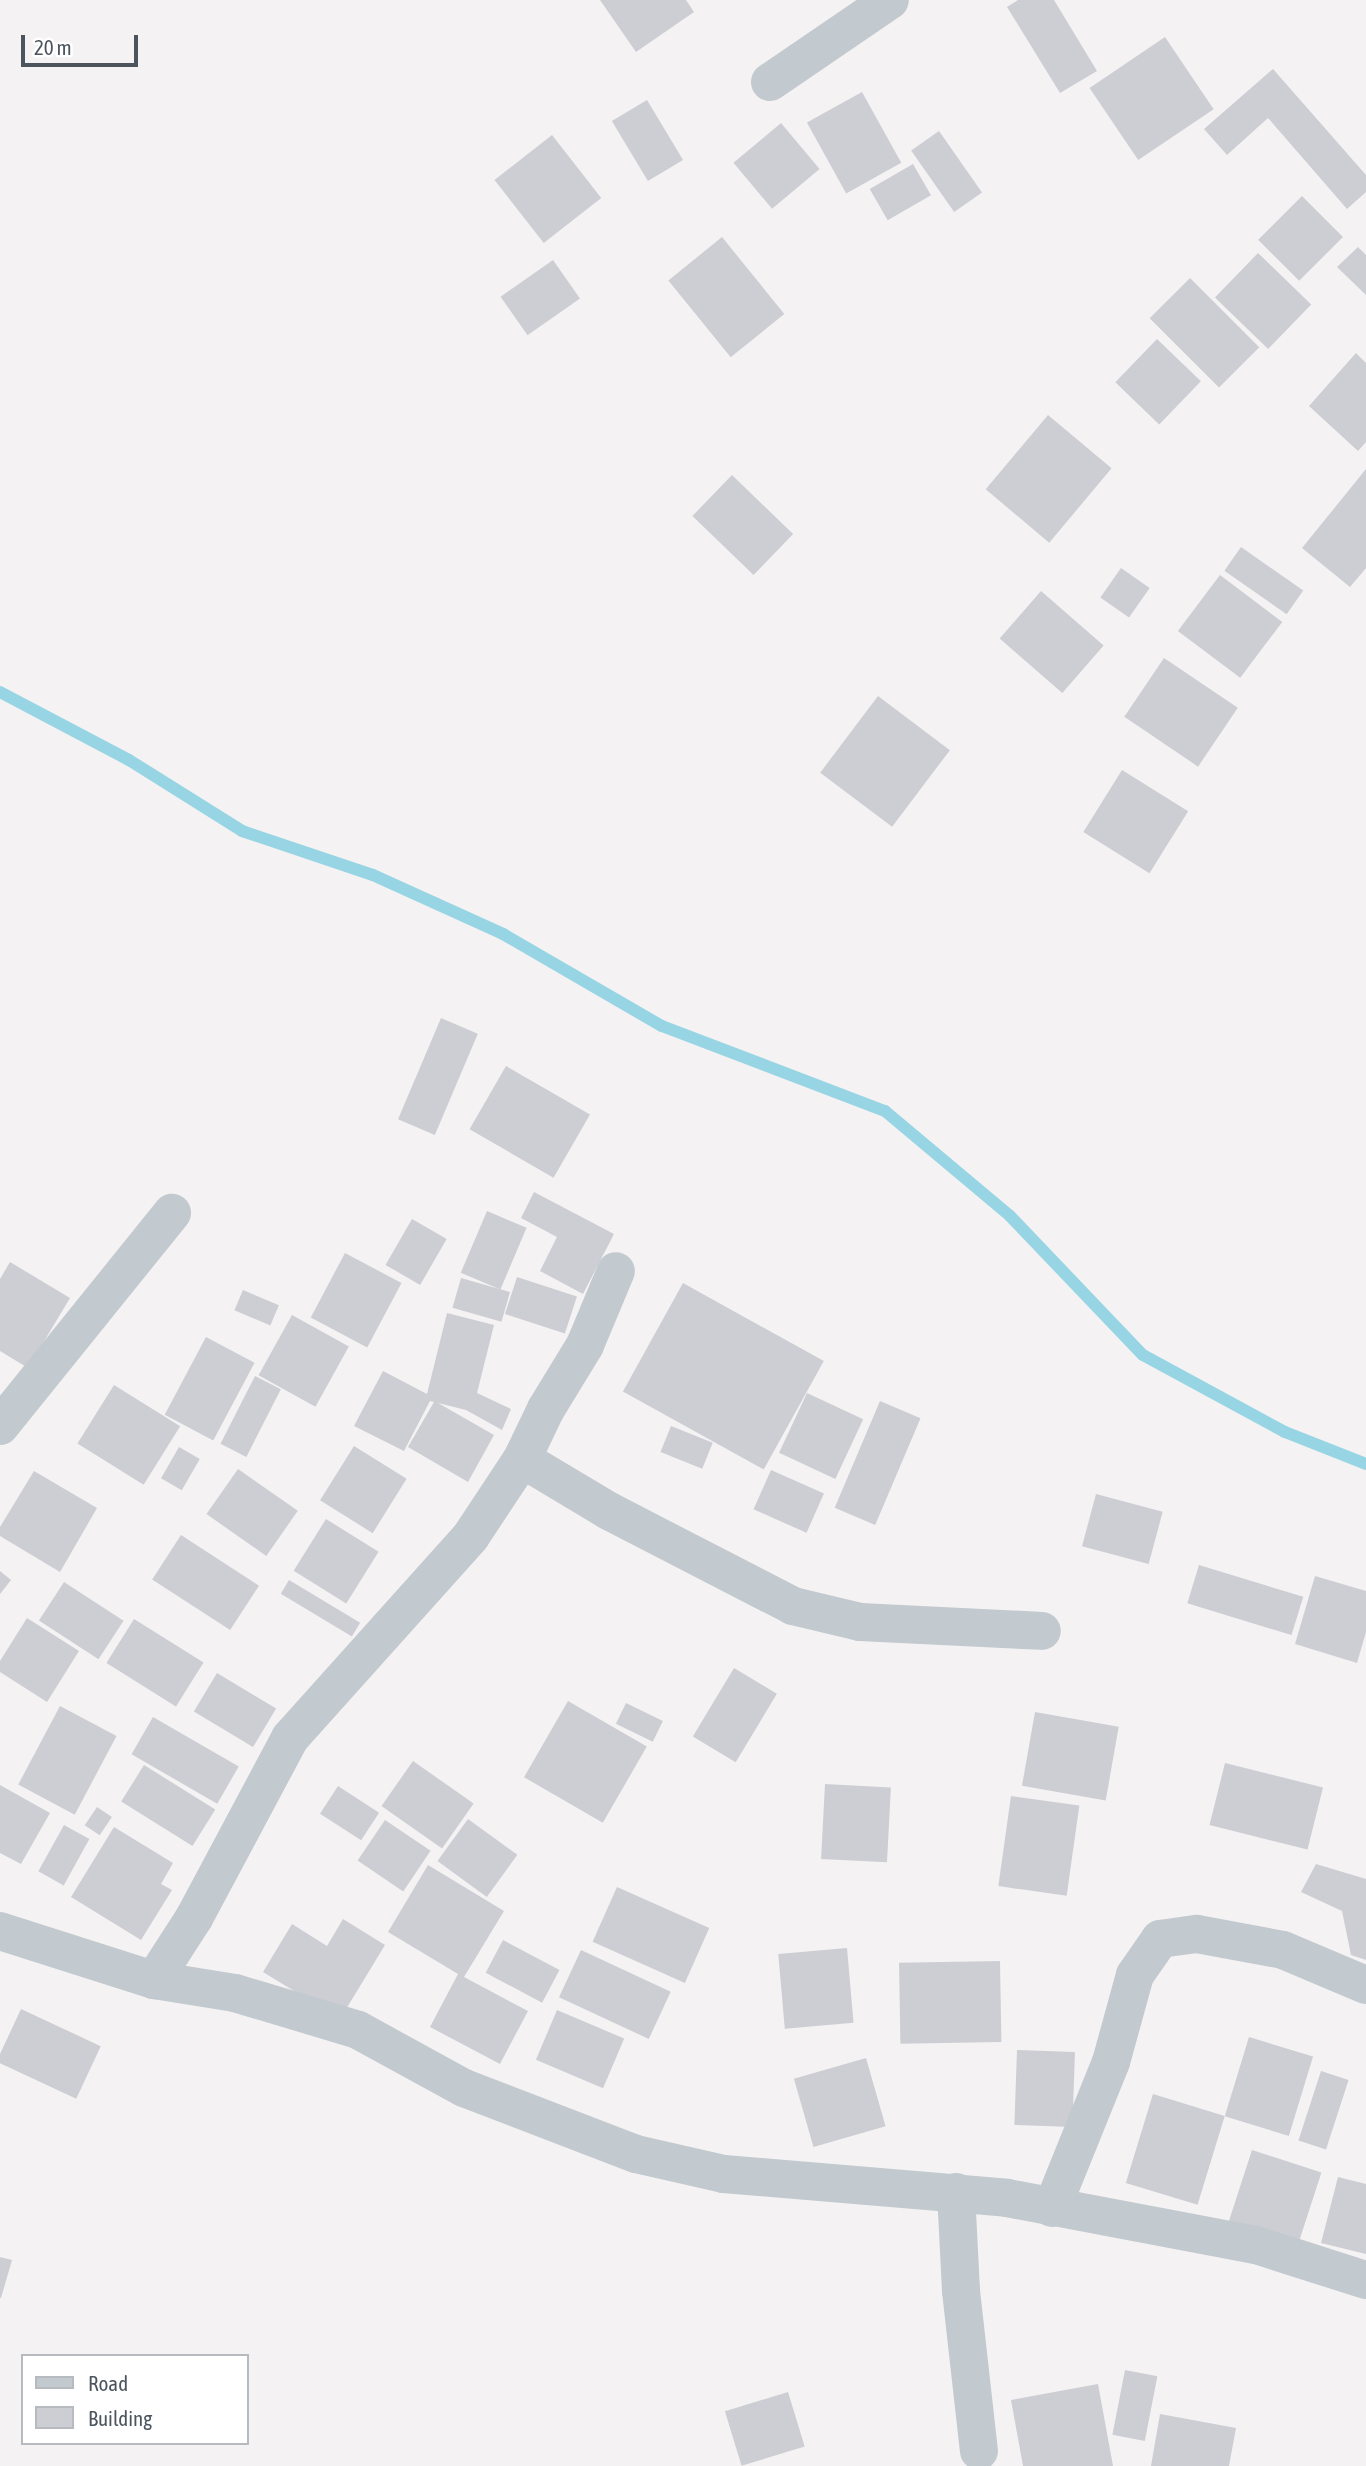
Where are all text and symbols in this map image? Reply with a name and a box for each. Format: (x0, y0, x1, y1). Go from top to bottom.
scale bar (24, 21, 142, 65)
text: 20 m (34, 35, 72, 59)
legend (21, 2354, 248, 2445)
text: Road (88, 2371, 128, 2395)
text: Building (88, 2406, 152, 2430)

